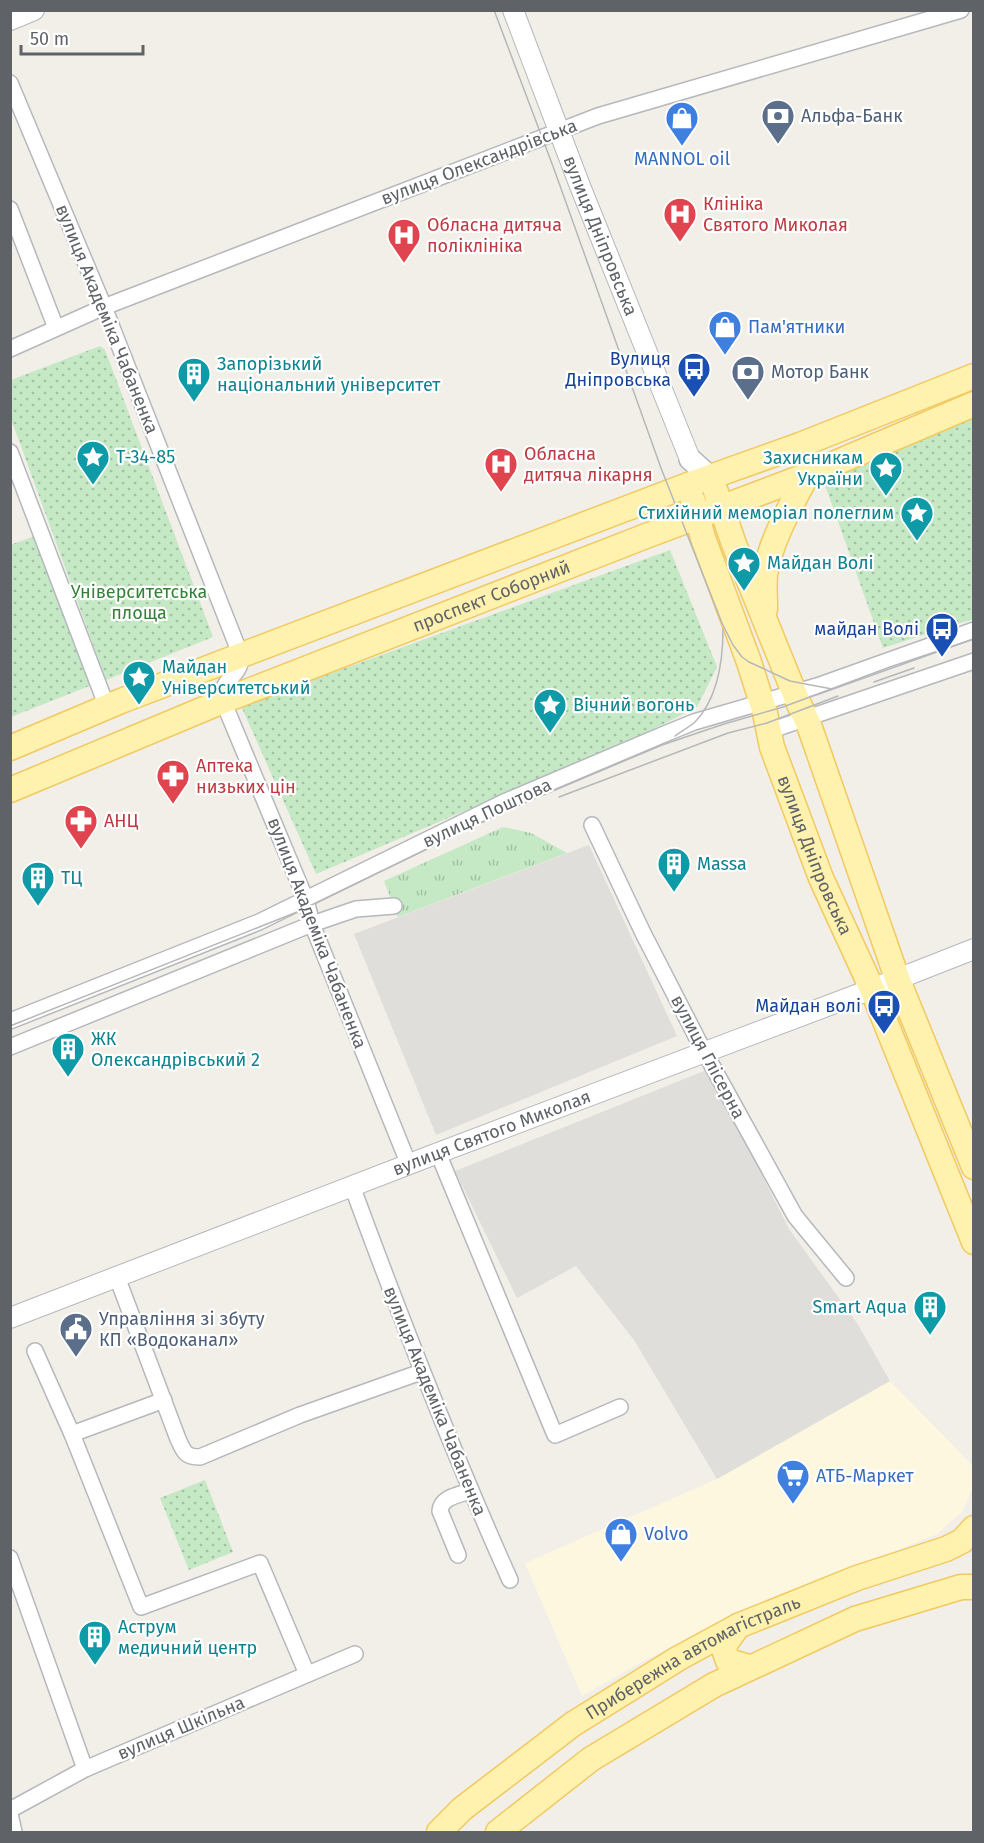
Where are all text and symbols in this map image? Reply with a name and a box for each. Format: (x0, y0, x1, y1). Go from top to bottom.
scale bar (21, 18, 142, 56)
text: 50 m (30, 28, 69, 50)
bank icon: Альфа-Банк (760, 98, 796, 145)
shop icon: MANNOL oil (664, 100, 700, 147)
place label: Альфа-Банк (801, 105, 903, 127)
street label: вулиця Олександрівська (378, 114, 580, 210)
place label: MANNOL oil (634, 148, 730, 170)
street label: вулиця Дніпровська (558, 153, 642, 319)
place label: Клініка Святого Миколая (703, 193, 848, 236)
hospital icon: Клініка Святого Миколая (662, 196, 698, 243)
street label: вулиця Академіка Чабаненка (51, 201, 163, 437)
place label: Обласна дитяча поліклініка (427, 214, 562, 257)
hospital icon: Обласна дитяча поліклініка (386, 217, 422, 264)
shop icon: Пам'ятники (707, 309, 743, 356)
place label: Пам'ятники (748, 316, 845, 338)
place label: Вулиця Дніпровська (565, 348, 671, 391)
bus stop icon: Вулиця Дніпровська (676, 351, 712, 398)
place label: Запорізький національний університет (217, 353, 441, 396)
bank icon: Мотор Банк (730, 354, 766, 401)
building icon: Запорізький національний університет (176, 356, 212, 403)
place label: Мотор Банк (771, 361, 870, 383)
place icon: Т-34-85 (75, 439, 111, 486)
place label: Обласна дитяча лікарня (524, 443, 653, 486)
place label: Т-34-85 (116, 446, 175, 468)
hospital icon: Обласна дитяча лікарня (483, 446, 519, 493)
place label: Захисникам України (763, 447, 863, 490)
place icon: Захисникам України (868, 450, 904, 497)
place icon: Стихійний меморіал полеглим (899, 495, 935, 542)
place label: Стихійний меморіал полеглим (638, 502, 894, 524)
place icon: Майдан Волі (726, 545, 762, 592)
place label: Майдан Волі (767, 552, 874, 574)
street label: проспект Соборний (409, 556, 573, 637)
park label: Університетська площа (71, 581, 207, 624)
bus stop icon: майдан Волі (924, 611, 960, 658)
place label: майдан Волі (814, 618, 919, 640)
place label: Майдан Університетський (162, 656, 310, 699)
place icon: Майдан Університетський (121, 659, 157, 706)
place icon: Вічний вогонь (532, 687, 568, 734)
place label: Вічний вогонь (573, 694, 694, 716)
place label: Аптека низьких цін (196, 755, 296, 798)
pharmacy icon: Аптека низьких цін (155, 758, 191, 805)
street label: вулиця Дніпровська (773, 772, 857, 939)
street label: вулиця Поштова (419, 773, 555, 853)
pharmacy icon: АНЦ (63, 803, 99, 850)
place label: АНЦ (104, 810, 139, 832)
street label: вулиця Академіка Чабаненка (263, 814, 371, 1052)
building icon: Massa (656, 846, 692, 893)
place label: Massa (697, 853, 747, 875)
building icon: ТЦ (20, 860, 56, 907)
place label: ТЦ (61, 867, 82, 889)
bus stop icon: Майдан волі (866, 988, 902, 1035)
street label: вулиця Глісерна (666, 991, 750, 1123)
place label: Майдан волі (755, 995, 861, 1017)
place label: ЖК Олександрівський 2 (91, 1028, 260, 1071)
building icon: ЖК Олександрівський 2 (50, 1031, 86, 1078)
street label: вулиця Святого Миколая (389, 1085, 594, 1180)
street label: вулиця Академіка Чабаненка (379, 1283, 491, 1519)
building icon: Smart Aqua (912, 1289, 948, 1336)
place label: Smart Aqua (812, 1296, 907, 1318)
place label: Управлiння зi збуту КП «Водоканал» (99, 1308, 265, 1351)
public building icon: Управлiння зi збуту КП «Водоканал» (58, 1311, 94, 1358)
supermarket icon: АТБ-Маркет (775, 1458, 811, 1505)
place label: АТБ-Маркет (816, 1465, 914, 1487)
shop icon: Volvo (603, 1516, 639, 1563)
place label: Volvo (644, 1523, 688, 1545)
street label: Прибережна автомагістраль (581, 1591, 804, 1724)
place label: Аструм медичний центр (118, 1616, 257, 1659)
building icon: Аструм медичний центр (77, 1619, 113, 1666)
street label: вулиця Шкільна (114, 1691, 248, 1765)

